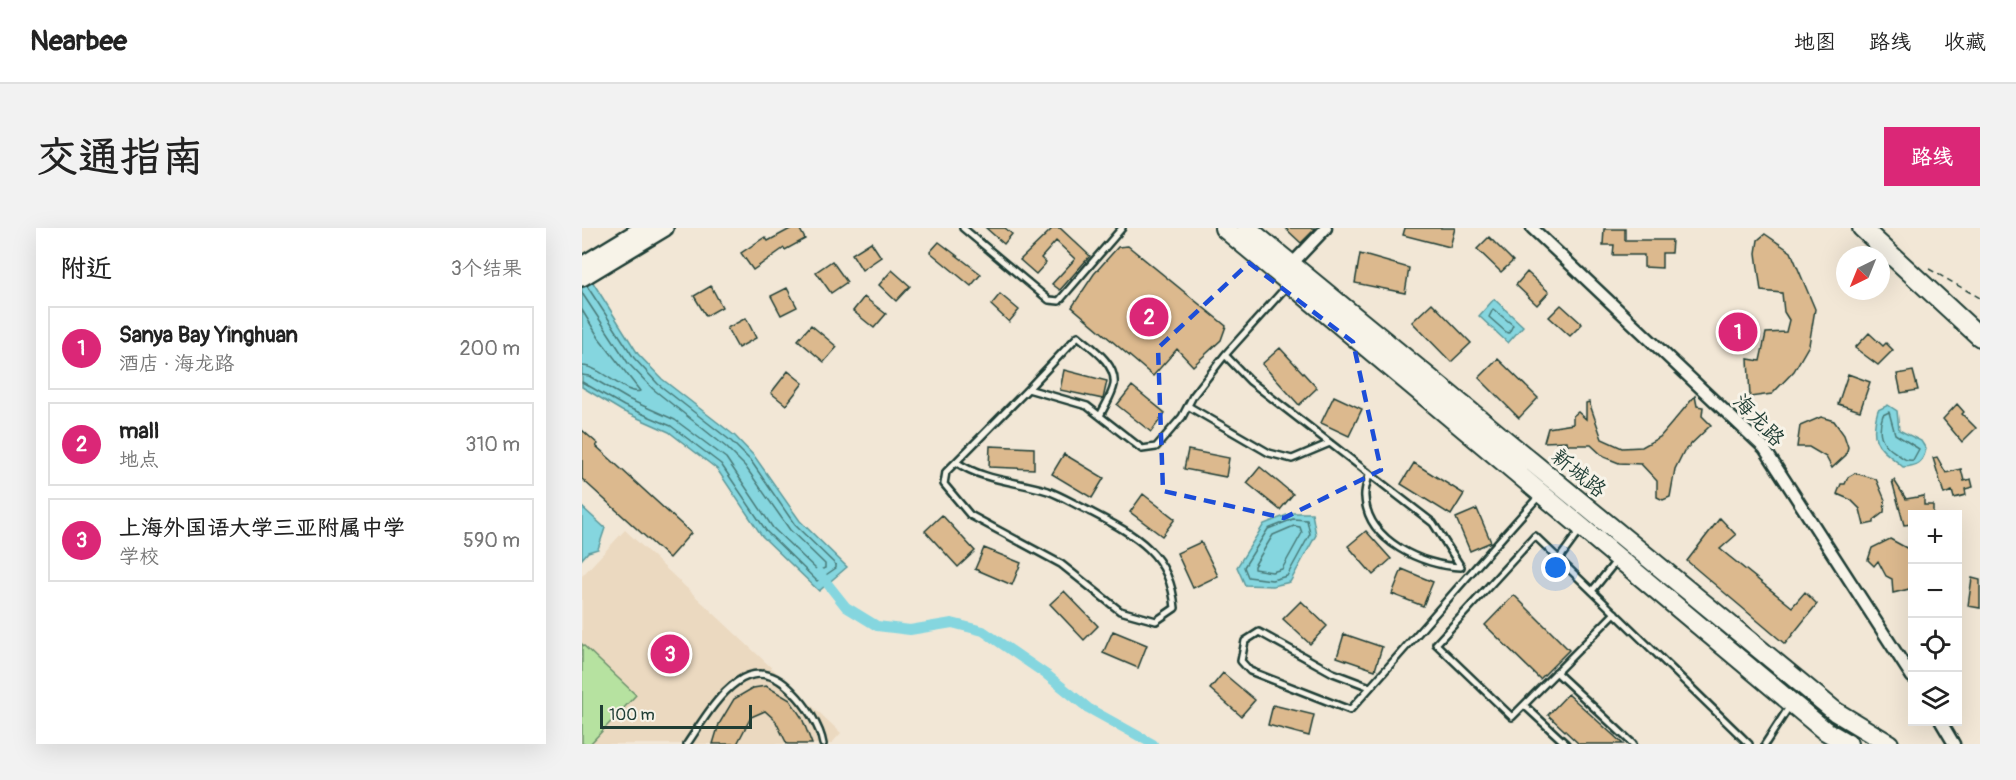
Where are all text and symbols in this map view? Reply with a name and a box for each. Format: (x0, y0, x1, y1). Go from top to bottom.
text: Nearbee (30, 24, 127, 59)
text: 地图 (1794, 29, 1836, 56)
text: 路线 (1869, 29, 1911, 56)
text: 收藏 (1944, 29, 1986, 56)
button: 路线 (1884, 127, 1980, 186)
text: 交通指南 (36, 132, 204, 184)
north arrow (1836, 246, 1890, 300)
text: 附近 (60, 253, 112, 285)
text: 3个结果 (451, 256, 522, 281)
pin: 2 (1130, 294, 1168, 340)
pin: 1 (1718, 310, 1758, 354)
text: Sanya Bay Yinghuan (119, 321, 298, 349)
text: 1 (78, 336, 85, 361)
text: 200 m (459, 336, 520, 361)
text: 酒店 · 海龙路 (119, 351, 234, 376)
street label: 海龙路 (1727, 388, 1790, 452)
text: mall (119, 417, 159, 445)
text: 2 (76, 432, 87, 457)
text: 310 m (465, 432, 520, 457)
street label: 新城路 (1546, 443, 1612, 504)
text: 地点 (119, 447, 159, 472)
map controls (1908, 510, 1962, 726)
button: + (1908, 510, 1962, 564)
text: 上海外国语大学三亚附属中学 (119, 514, 405, 542)
text: 3 (76, 528, 87, 553)
text: 590 m (463, 528, 520, 553)
text: 学校 (119, 544, 159, 569)
your location (1541, 553, 1570, 582)
button: − (1908, 564, 1962, 618)
button: locate (1908, 618, 1962, 672)
pin: 3 (650, 632, 689, 676)
button: layers (1908, 672, 1962, 726)
scale bar (600, 702, 752, 730)
text: 100 m (609, 705, 655, 725)

